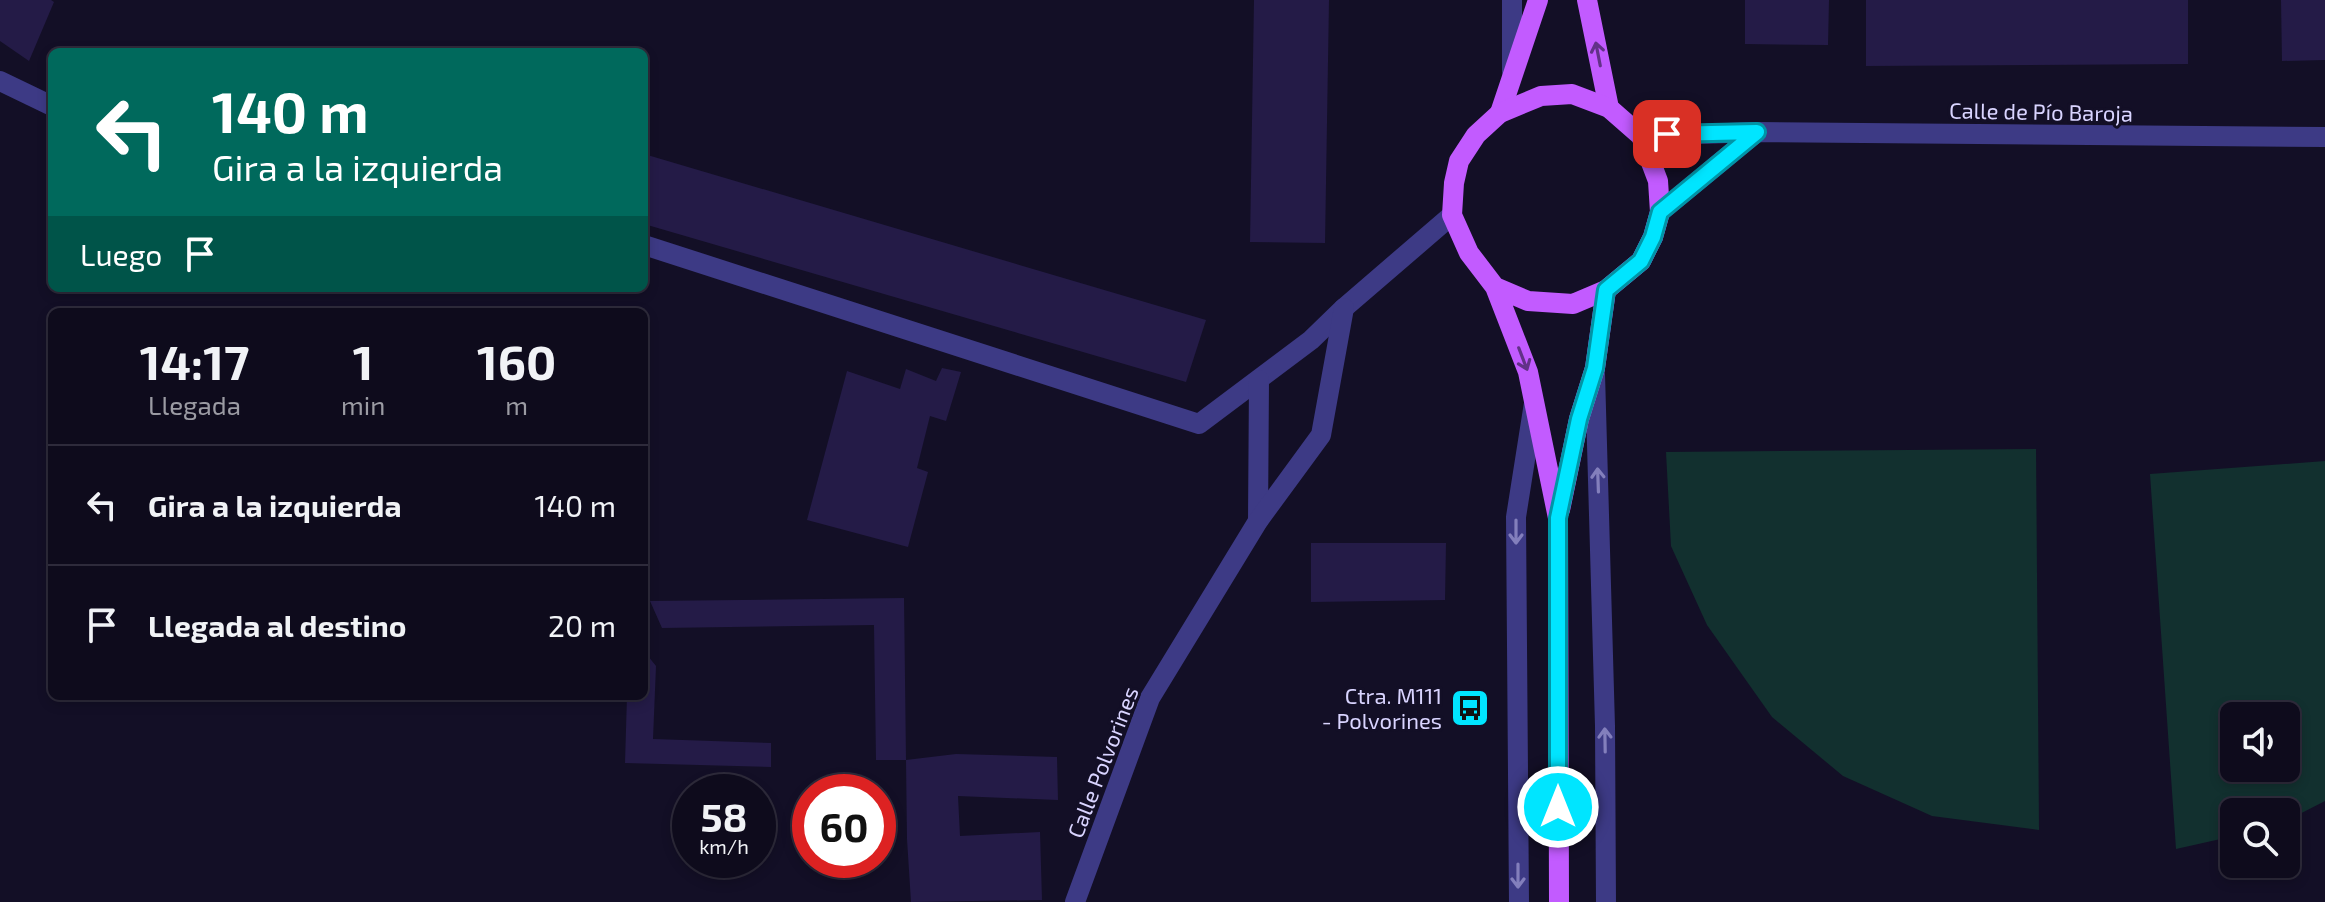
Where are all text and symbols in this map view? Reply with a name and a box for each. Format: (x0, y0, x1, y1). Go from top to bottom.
one-way arrow (1590, 42, 1605, 67)
text: 140 m (212, 77, 369, 144)
icon: left (80, 80, 184, 184)
street label: Calle de Pío Baroja (1949, 96, 2133, 127)
pin (1633, 100, 1701, 168)
icon: arrive (1645, 112, 1689, 156)
text: Gira a la izquierda (212, 145, 503, 188)
icon: arrive (178, 232, 222, 276)
text: Luego (80, 236, 162, 272)
text: 14:17 (140, 332, 249, 390)
text: 1 (353, 332, 374, 390)
text: 160 (477, 332, 556, 390)
one-way arrow (1517, 346, 1531, 371)
text: Llegada (148, 389, 241, 420)
text: min (341, 389, 385, 420)
text: m (505, 389, 528, 420)
one-way arrow (1590, 467, 1606, 494)
icon: left (80, 483, 124, 527)
text: Gira a la izquierda (148, 487, 402, 523)
text: 140 m (535, 487, 616, 523)
one-way arrow (1508, 518, 1524, 545)
icon: arrive (80, 603, 124, 647)
text: Llegada al destino (148, 607, 407, 643)
text: 20 m (548, 607, 616, 643)
place label: Ctra. M111 - Polvorines (1322, 682, 1442, 733)
street label: Calle Polvorines (1061, 683, 1143, 841)
bus stop icon: Ctra. M111 - Polvorines (1449, 687, 1491, 729)
map controls (2220, 702, 2300, 878)
button: sound (2220, 702, 2300, 782)
one-way arrow (1597, 727, 1613, 754)
position arrow (1516, 765, 1600, 849)
speed limit sign: 60 (792, 774, 896, 878)
text: 58 (700, 792, 747, 840)
button: search (2220, 798, 2300, 878)
text: km/h (699, 834, 749, 858)
one-way arrow (1510, 862, 1526, 889)

